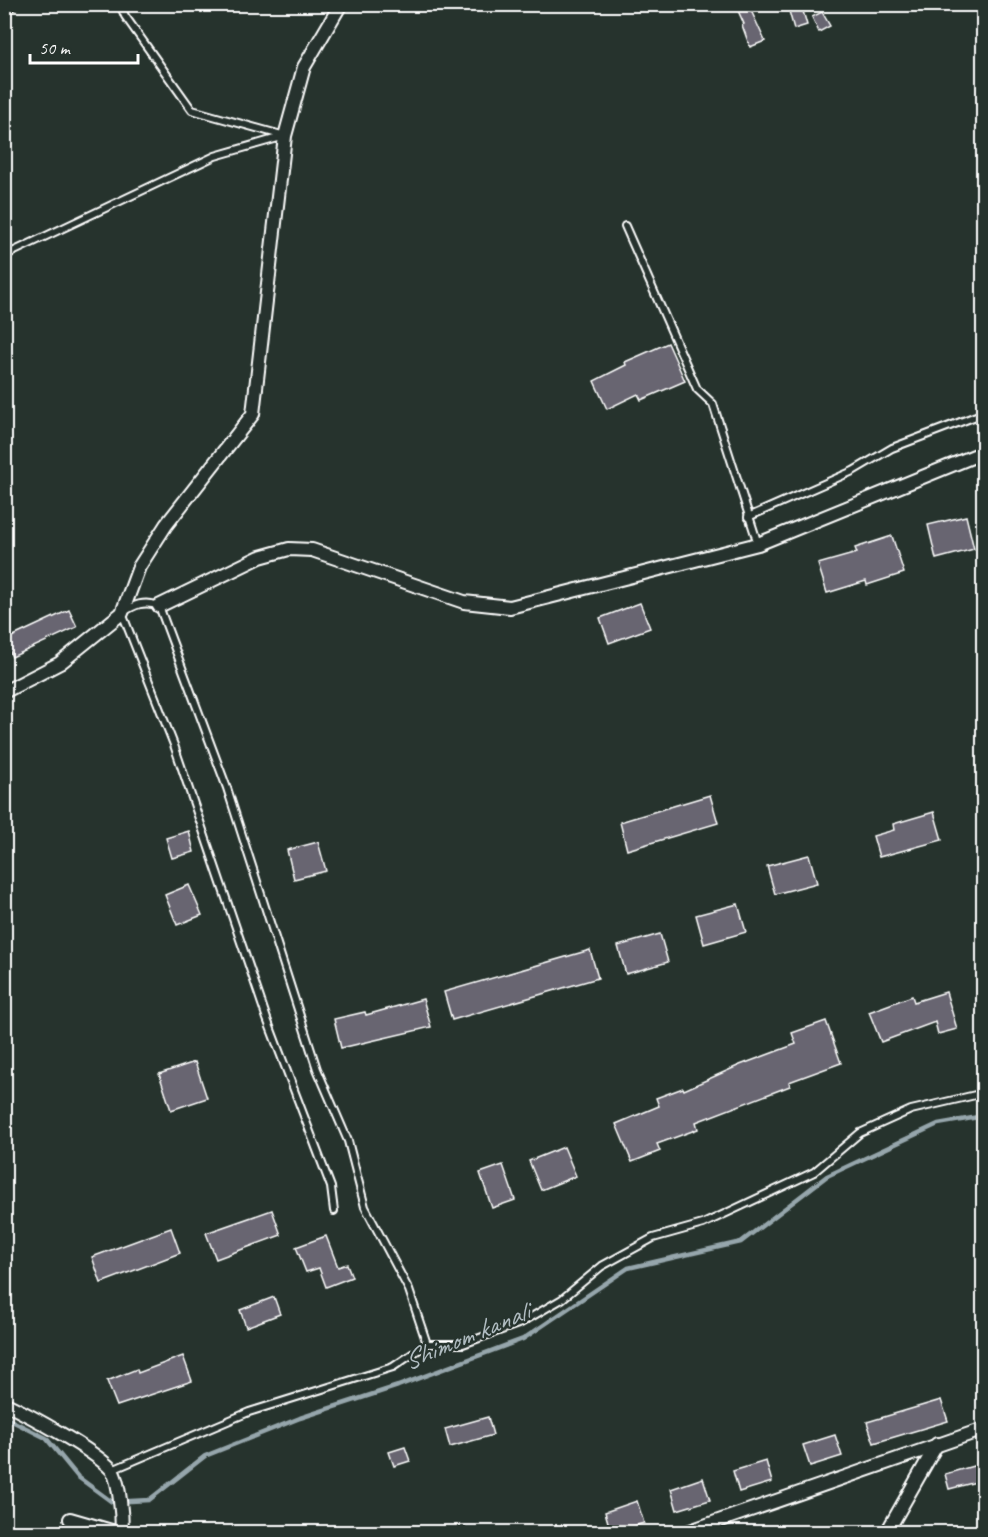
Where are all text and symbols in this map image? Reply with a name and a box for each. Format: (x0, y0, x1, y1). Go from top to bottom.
scale bar (30, 27, 138, 65)
text: 50 m (39, 37, 72, 59)
water label: Shimom kanali (398, 1292, 540, 1378)

